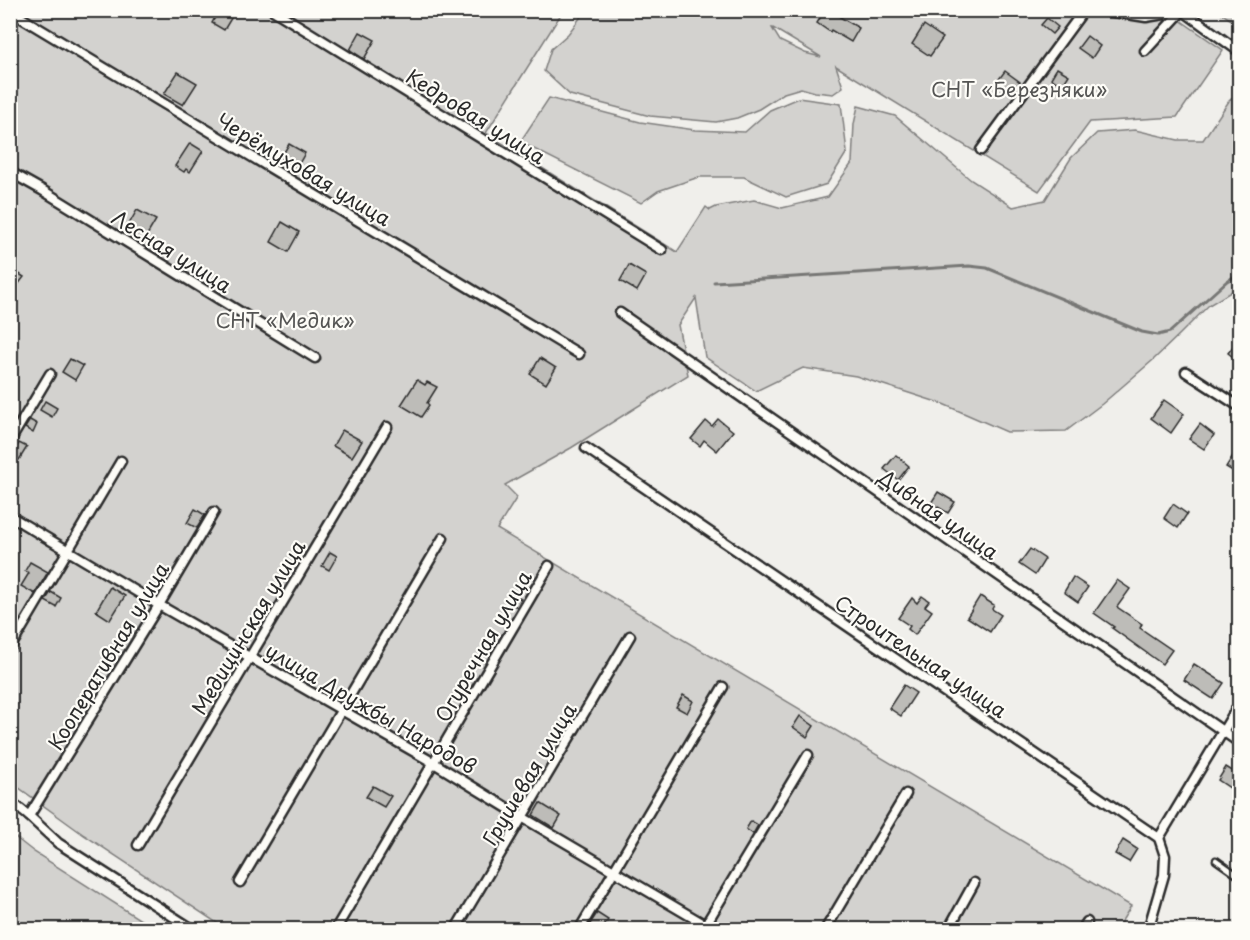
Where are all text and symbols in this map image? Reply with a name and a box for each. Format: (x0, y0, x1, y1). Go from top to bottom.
street label: Кедровая улица (400, 61, 552, 171)
park label: СНТ «Березняки» (931, 74, 1107, 104)
street label: Черёмуховая улица (211, 105, 397, 233)
street label: Лесная улица (106, 202, 238, 300)
park label: СНТ «Медик» (215, 305, 355, 335)
street label: Дивная улица (872, 461, 1005, 567)
street label: Медицинская улица (184, 533, 312, 720)
street label: Кооперативная улица (40, 556, 176, 756)
street label: Огуречная улица (427, 564, 539, 727)
street label: Строительная улица (829, 587, 1013, 725)
street label: улица Дружбы Народов (260, 635, 482, 781)
street label: Грушевая улица (475, 697, 584, 851)

